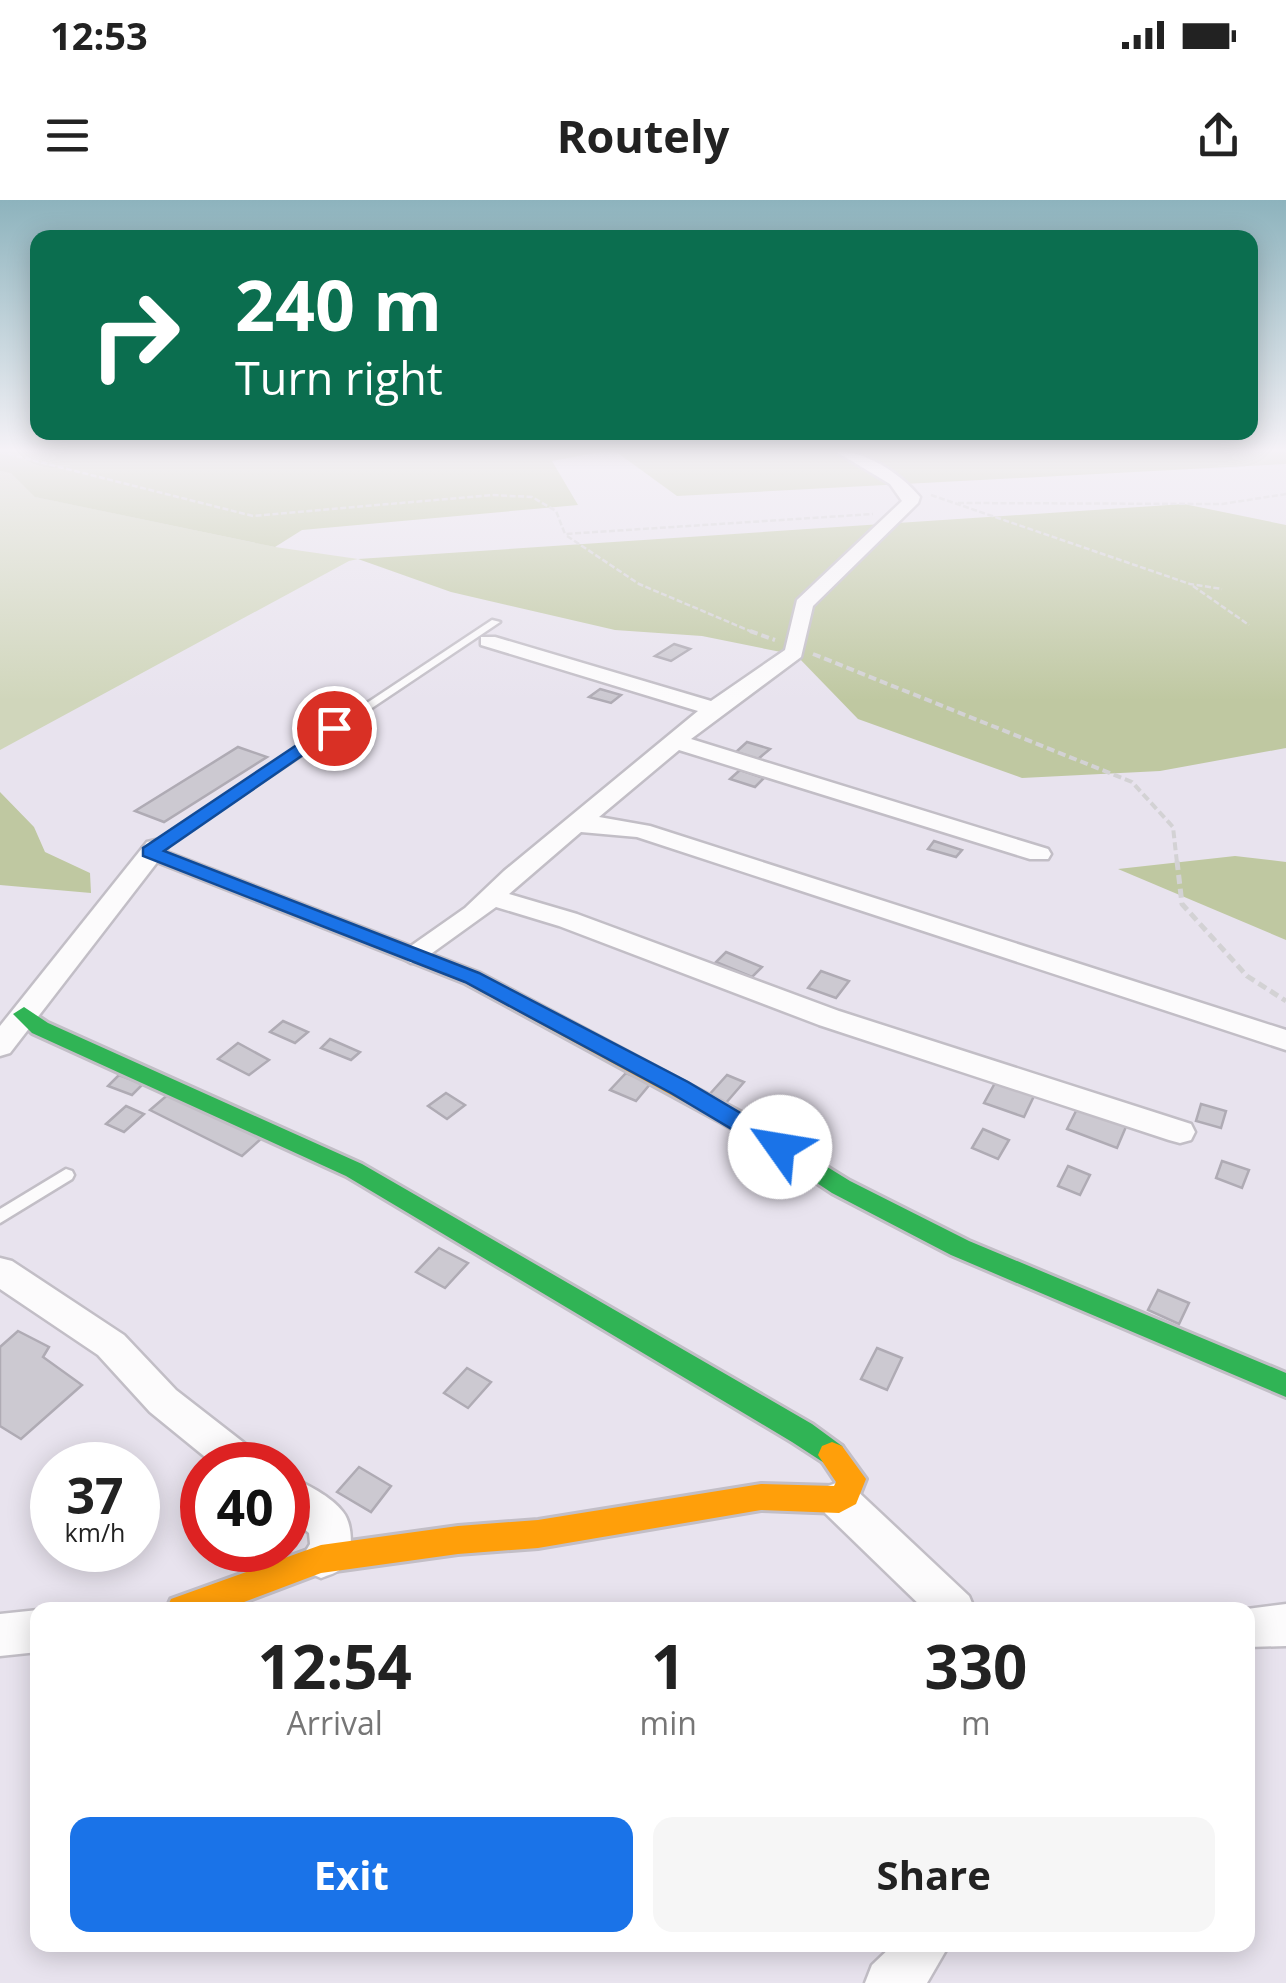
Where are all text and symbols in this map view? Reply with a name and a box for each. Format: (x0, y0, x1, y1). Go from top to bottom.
text: 12:53 (50, 9, 148, 61)
text: Routely (557, 105, 729, 166)
icon: menu (40, 108, 95, 163)
icon: share (1191, 108, 1246, 163)
text: 240 m (235, 256, 442, 352)
icon: right (70, 270, 200, 400)
text: Turn right (235, 347, 443, 408)
pin (292, 686, 377, 771)
icon: arrive (307, 701, 362, 756)
position arrow (728, 1095, 832, 1199)
speed limit sign: 40 (180, 1442, 310, 1572)
text: 37 (66, 1461, 124, 1529)
text: km/h (65, 1515, 125, 1549)
text: 12:54 (258, 1625, 412, 1707)
text: 1 (651, 1625, 685, 1707)
text: 330 (924, 1625, 1027, 1707)
text: Arrival (287, 1701, 383, 1744)
text: min (640, 1701, 697, 1744)
text: m (961, 1701, 991, 1744)
button: Exit (70, 1817, 633, 1932)
button: Share (653, 1817, 1215, 1932)

